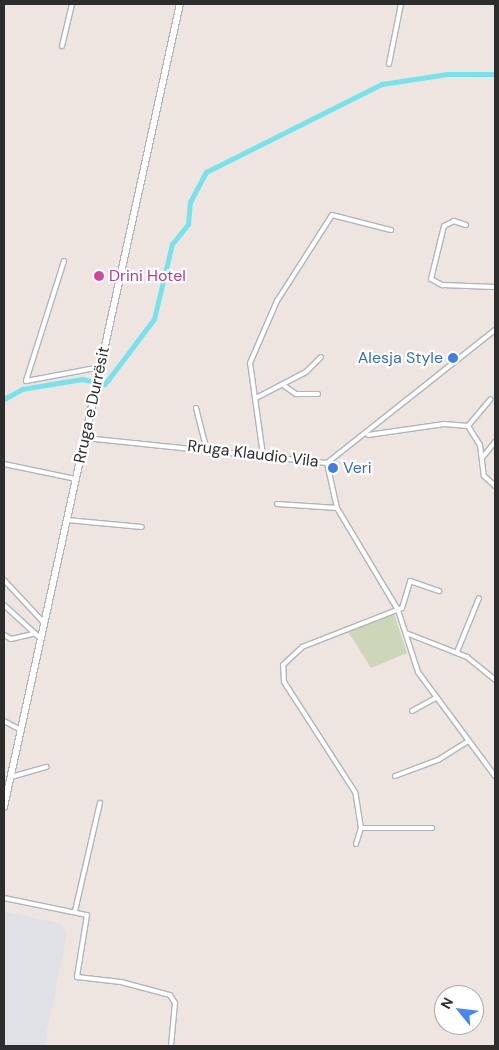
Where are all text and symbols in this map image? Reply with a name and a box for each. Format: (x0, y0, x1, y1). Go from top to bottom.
place label: Drini Hotel (109, 266, 186, 286)
marker: Drini Hotel (93, 270, 105, 282)
street label: Rruga e Durrësit (70, 345, 114, 465)
place label: Alesja Style (358, 348, 443, 368)
marker: Alesja Style (447, 352, 459, 364)
street label: Rruga Klaudio Vila (186, 436, 320, 472)
place label: Veri (343, 458, 372, 478)
marker: Veri (327, 462, 339, 474)
north arrow (434, 985, 484, 1035)
text: N (436, 994, 457, 1012)

